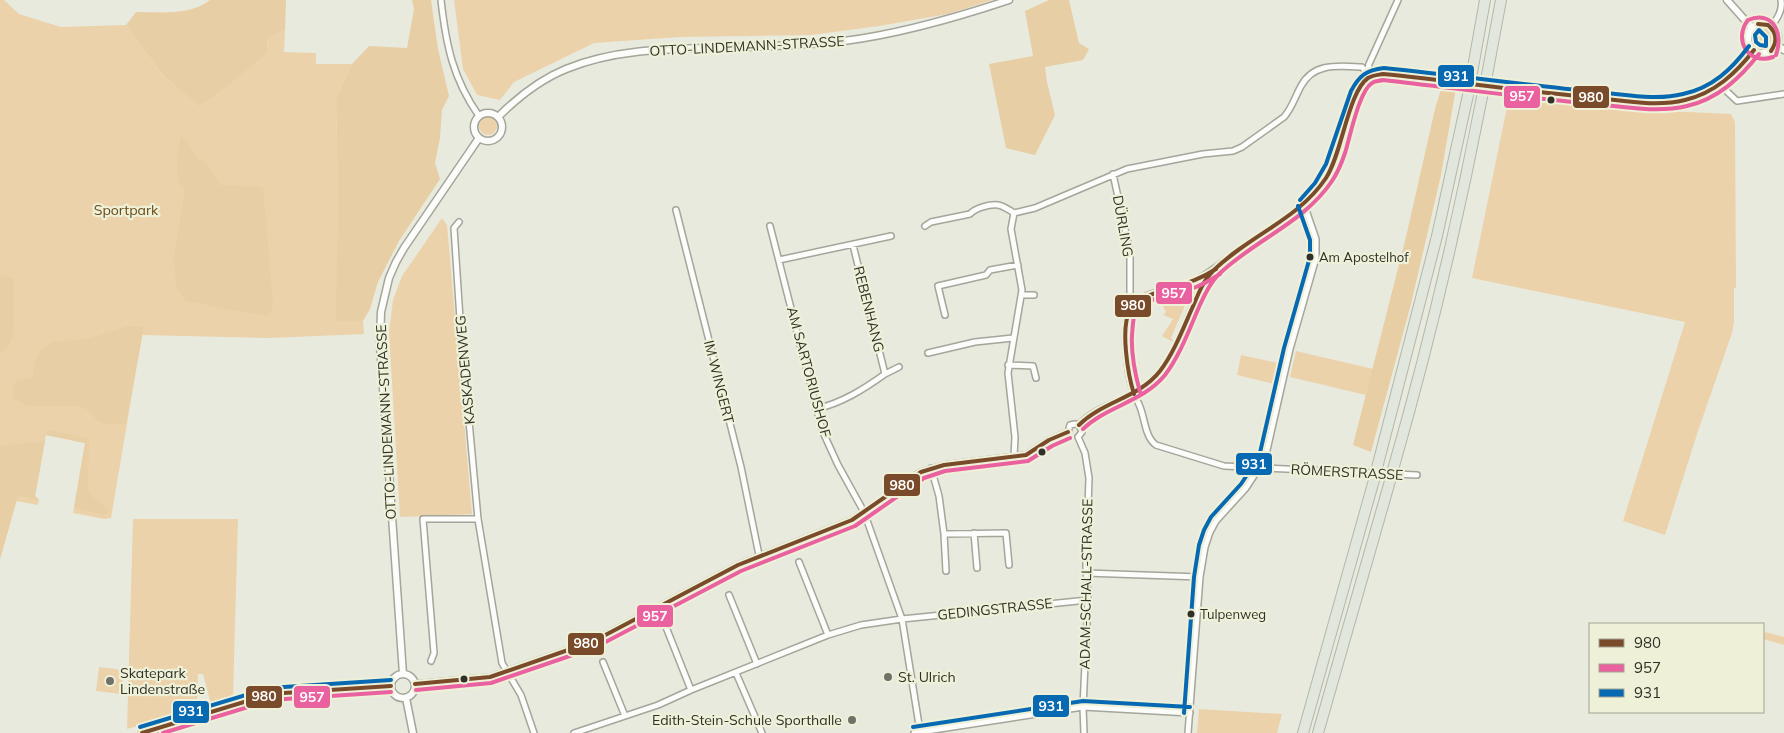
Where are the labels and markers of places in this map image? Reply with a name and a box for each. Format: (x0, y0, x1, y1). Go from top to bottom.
unlabelled marker (1546, 95, 1556, 105)
place label: Am Apostelhof (1319, 249, 1409, 265)
marker: Am Apostelhof (1305, 252, 1315, 262)
unlabelled marker (1037, 447, 1047, 457)
place label: Tulpenweg (1200, 606, 1266, 622)
marker: Tulpenweg (1186, 609, 1196, 619)
place label: Skatepark Lindenstraße (120, 664, 205, 698)
place label: St. Ulrich (898, 668, 956, 686)
marker: St. Ulrich (882, 671, 894, 683)
unlabelled marker (459, 674, 469, 684)
marker: Skatepark Lindenstraße (104, 675, 116, 687)
place label: Edith-Stein-Schule Sporthalle (652, 711, 842, 729)
marker: Edith-Stein-Schule Sporthalle (846, 714, 858, 726)

